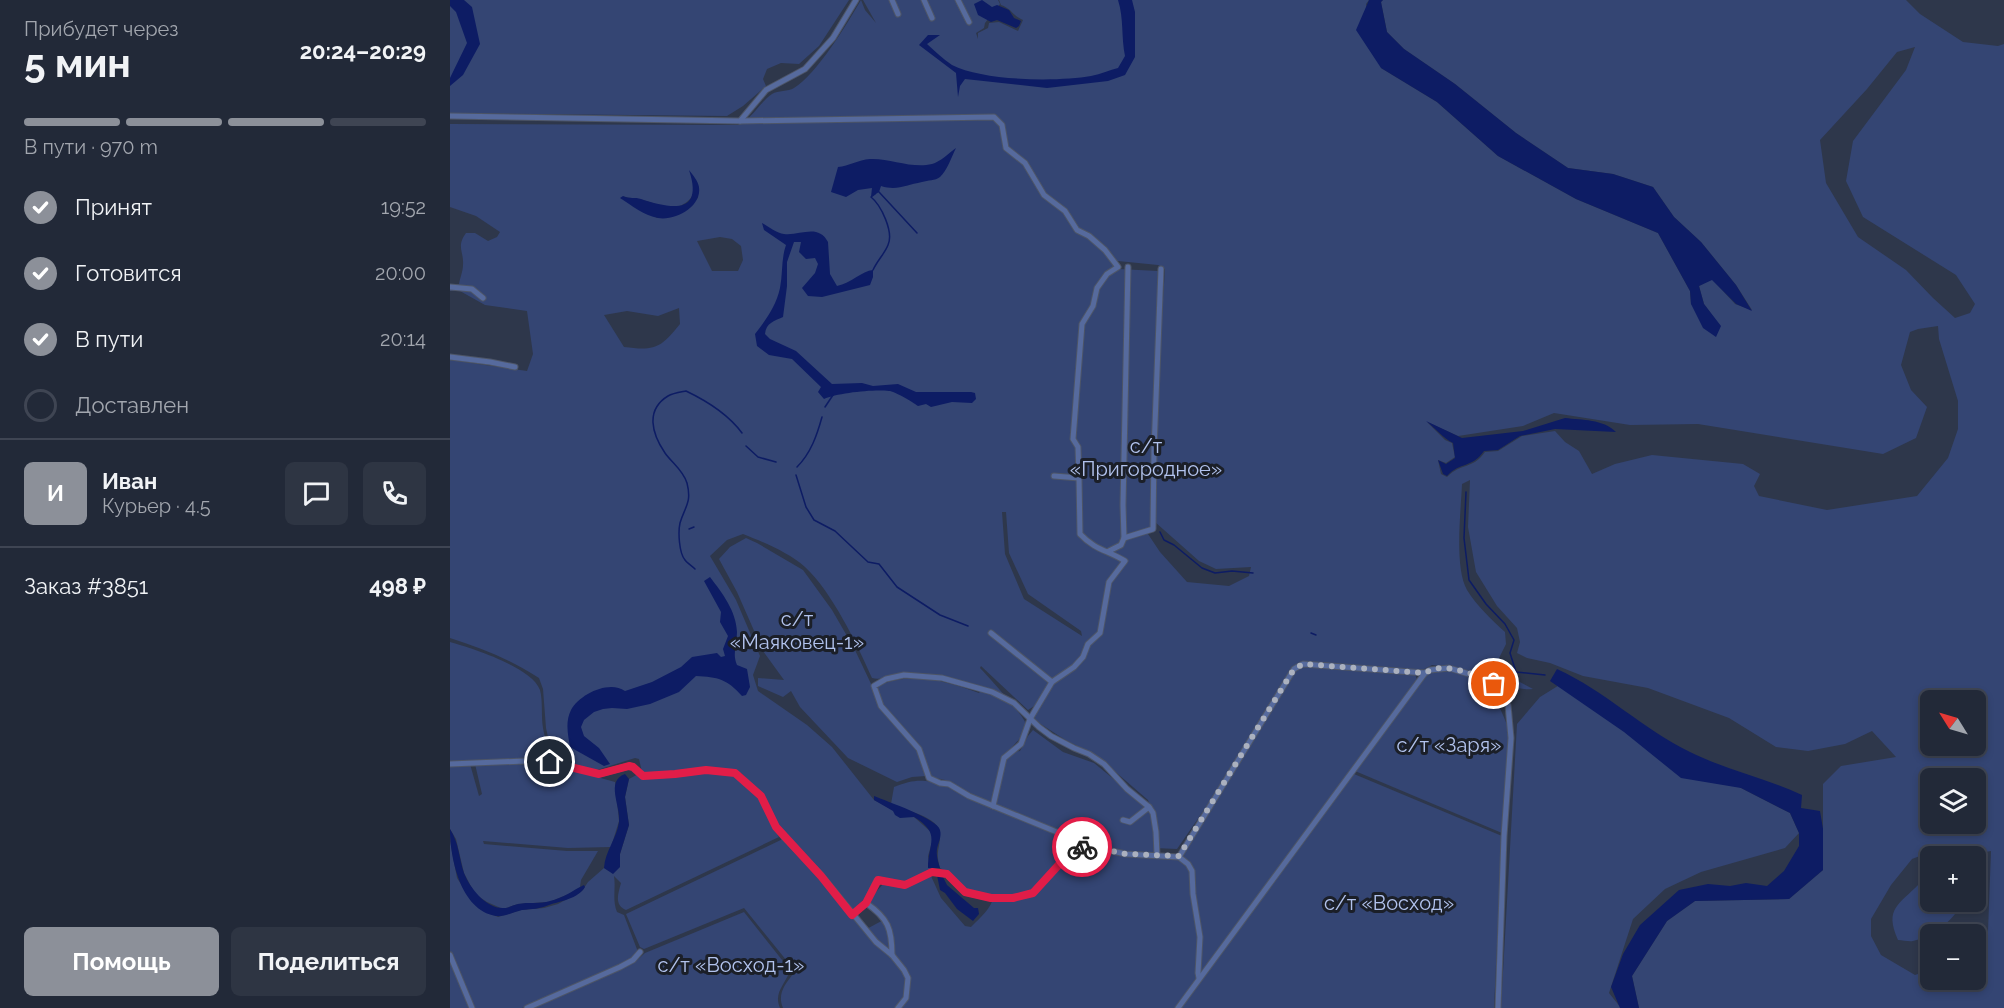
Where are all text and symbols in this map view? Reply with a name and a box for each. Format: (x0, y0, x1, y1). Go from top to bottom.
text: Прибудет через (24, 17, 178, 41)
text: 20:24–20:29 (300, 38, 426, 64)
text: 5 мин (24, 40, 131, 86)
text: В пути · 970 m (24, 135, 158, 159)
icon: check (24, 191, 57, 224)
text: Принят (75, 194, 152, 220)
text: 19:52 (381, 195, 426, 219)
icon: check (24, 257, 57, 290)
text: Готовится (75, 260, 182, 286)
text: 20:00 (375, 261, 426, 285)
icon: check (24, 323, 57, 356)
text: В пути (75, 326, 143, 352)
text: 20:14 (380, 327, 426, 351)
text: Доставлен (75, 392, 189, 418)
park label: с/т «Пригородное» (1070, 434, 1222, 481)
button: chat (285, 462, 348, 525)
button: phone (363, 462, 426, 525)
text: Иван (102, 468, 157, 494)
text: И (47, 480, 64, 506)
text: Курьер · 4.5 (102, 494, 211, 518)
text: Заказ #3851 (24, 573, 148, 599)
text: 498 ₽ (369, 573, 426, 599)
park label: с/т «Маяковец-1» (730, 607, 864, 654)
pin (1468, 658, 1519, 709)
icon: bag (1477, 667, 1510, 700)
north arrow (1920, 690, 1986, 756)
map controls (1920, 690, 1986, 990)
park label: с/т «Заря» (1397, 733, 1501, 757)
pin (524, 736, 575, 787)
icon: home (533, 745, 566, 778)
button: layers (1920, 768, 1986, 834)
courier (1052, 817, 1112, 877)
icon: bike (1066, 831, 1099, 864)
button: + (1920, 846, 1986, 912)
park label: с/т «Восход» (1324, 891, 1454, 915)
button: − (1920, 924, 1986, 990)
button: Помощь (24, 927, 219, 996)
button: Поделиться (231, 927, 426, 996)
park label: с/т «Восход-1» (657, 953, 805, 977)

